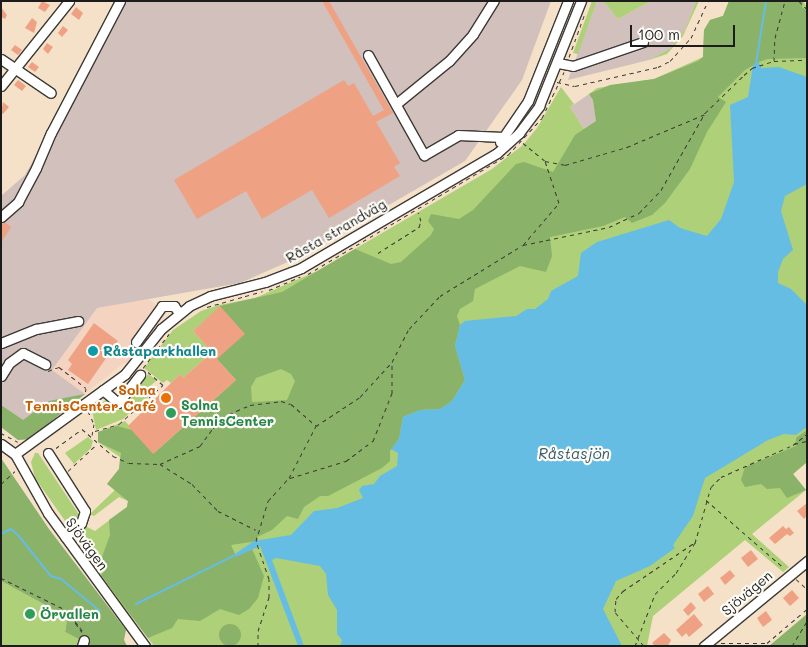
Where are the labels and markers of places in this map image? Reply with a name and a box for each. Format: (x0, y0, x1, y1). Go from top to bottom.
place label: Råstaparkhallen (103, 343, 216, 359)
marker: Råstaparkhallen (87, 345, 99, 357)
place label: Solna TennisCenter Café (25, 382, 156, 414)
marker: Solna TennisCenter Café (160, 392, 172, 404)
place label: Solna TennisCenter (181, 397, 274, 430)
marker: Solna TennisCenter (165, 407, 177, 419)
place label: Örvallen (40, 606, 99, 622)
marker: Örvallen (24, 608, 36, 620)

